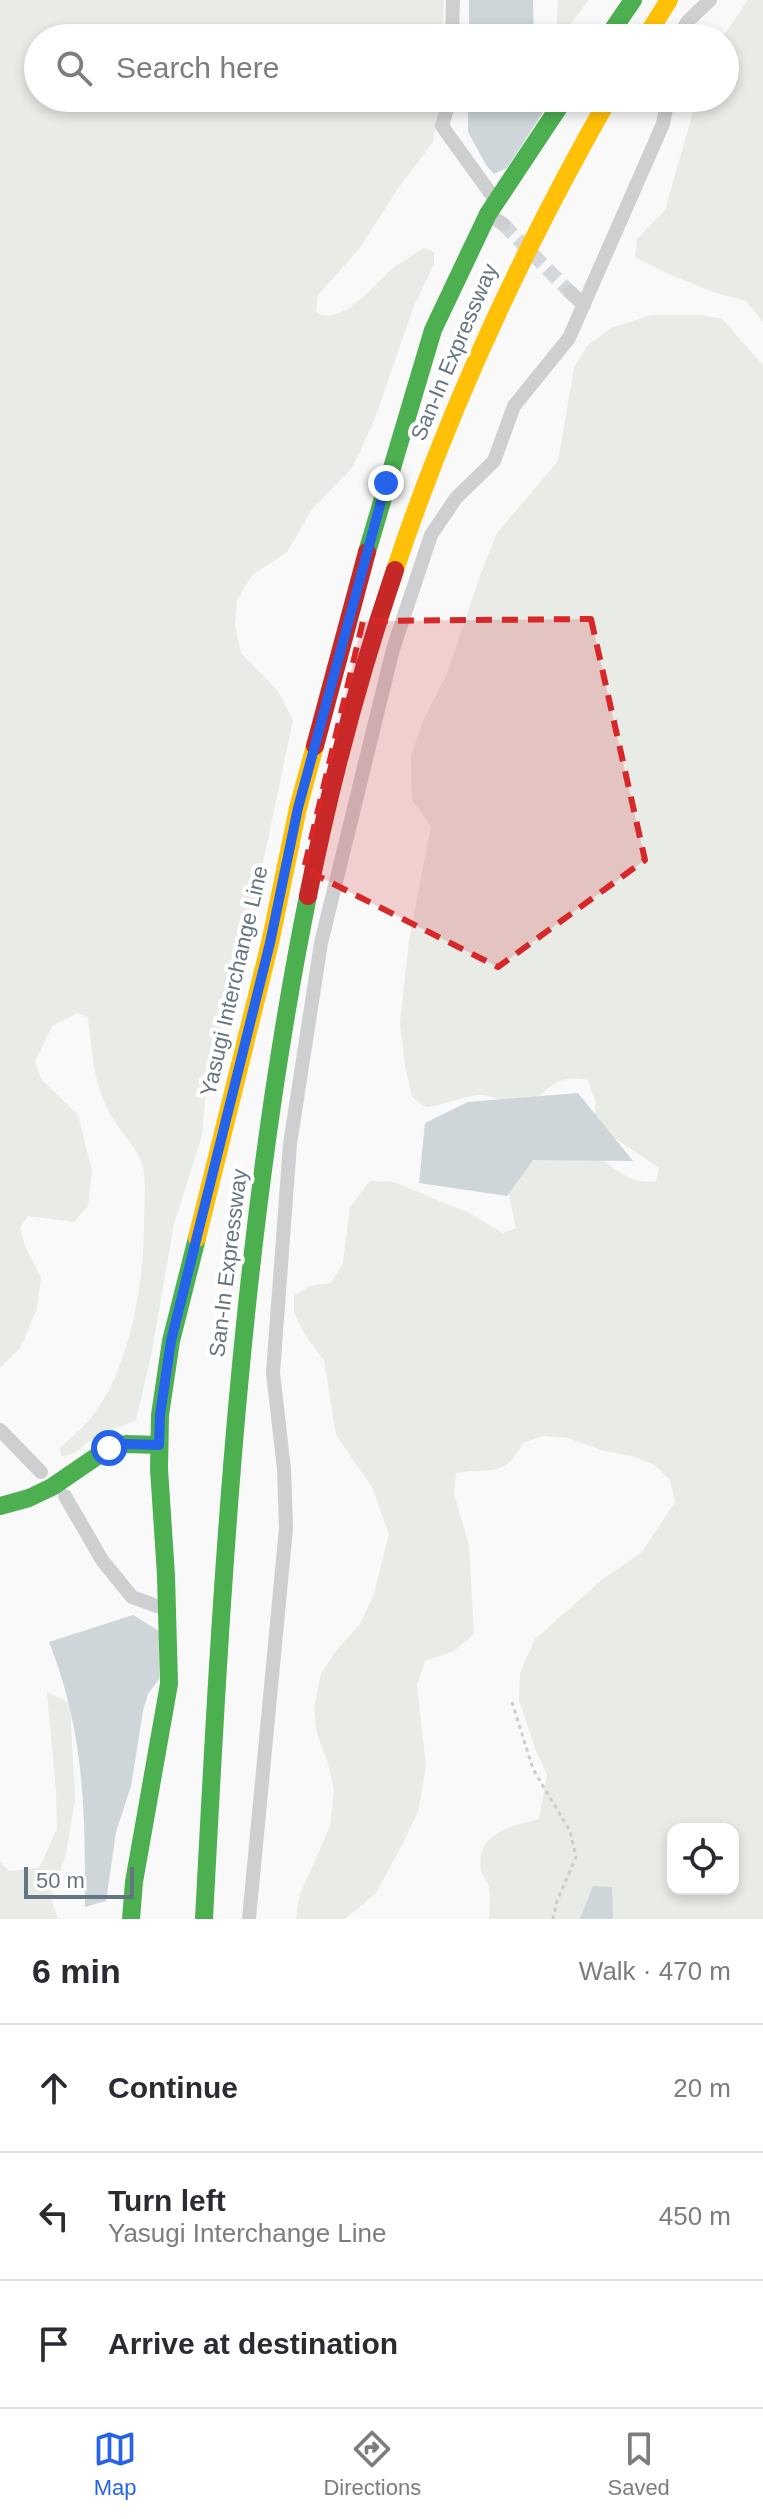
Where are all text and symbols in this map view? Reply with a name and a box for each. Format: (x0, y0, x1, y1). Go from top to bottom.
search box (24, 24, 739, 112)
icon: search (52, 46, 96, 90)
text: Search here (116, 51, 279, 84)
street label: San-In Expressway (405, 260, 503, 444)
route end (368, 465, 404, 501)
street label: Yasugi Interchange Line (195, 863, 273, 1099)
street label: San-In Expressway (204, 1167, 252, 1359)
route start (91, 1430, 127, 1466)
map controls (667, 1823, 739, 1895)
button: locate (667, 1823, 739, 1895)
scale bar (24, 1863, 134, 1899)
text: 50 m (36, 1868, 85, 1893)
text: 6 min (32, 1952, 121, 1990)
text: Walk · 470 m (579, 1956, 731, 1986)
icon: ahead (32, 2066, 76, 2110)
text: Continue (108, 2071, 238, 2104)
text: 20 m (673, 2073, 731, 2103)
text: Turn left (108, 2184, 226, 2217)
icon: left (32, 2194, 76, 2238)
text: 450 m (659, 2201, 731, 2231)
text: Yasugi Interchange Line (108, 2218, 387, 2248)
icon: arrive (32, 2322, 76, 2366)
text: Arrive at destination (108, 2327, 398, 2360)
tab: Map (93, 2427, 137, 2501)
tab: Directions (323, 2427, 421, 2501)
tab: Saved (607, 2427, 670, 2501)

